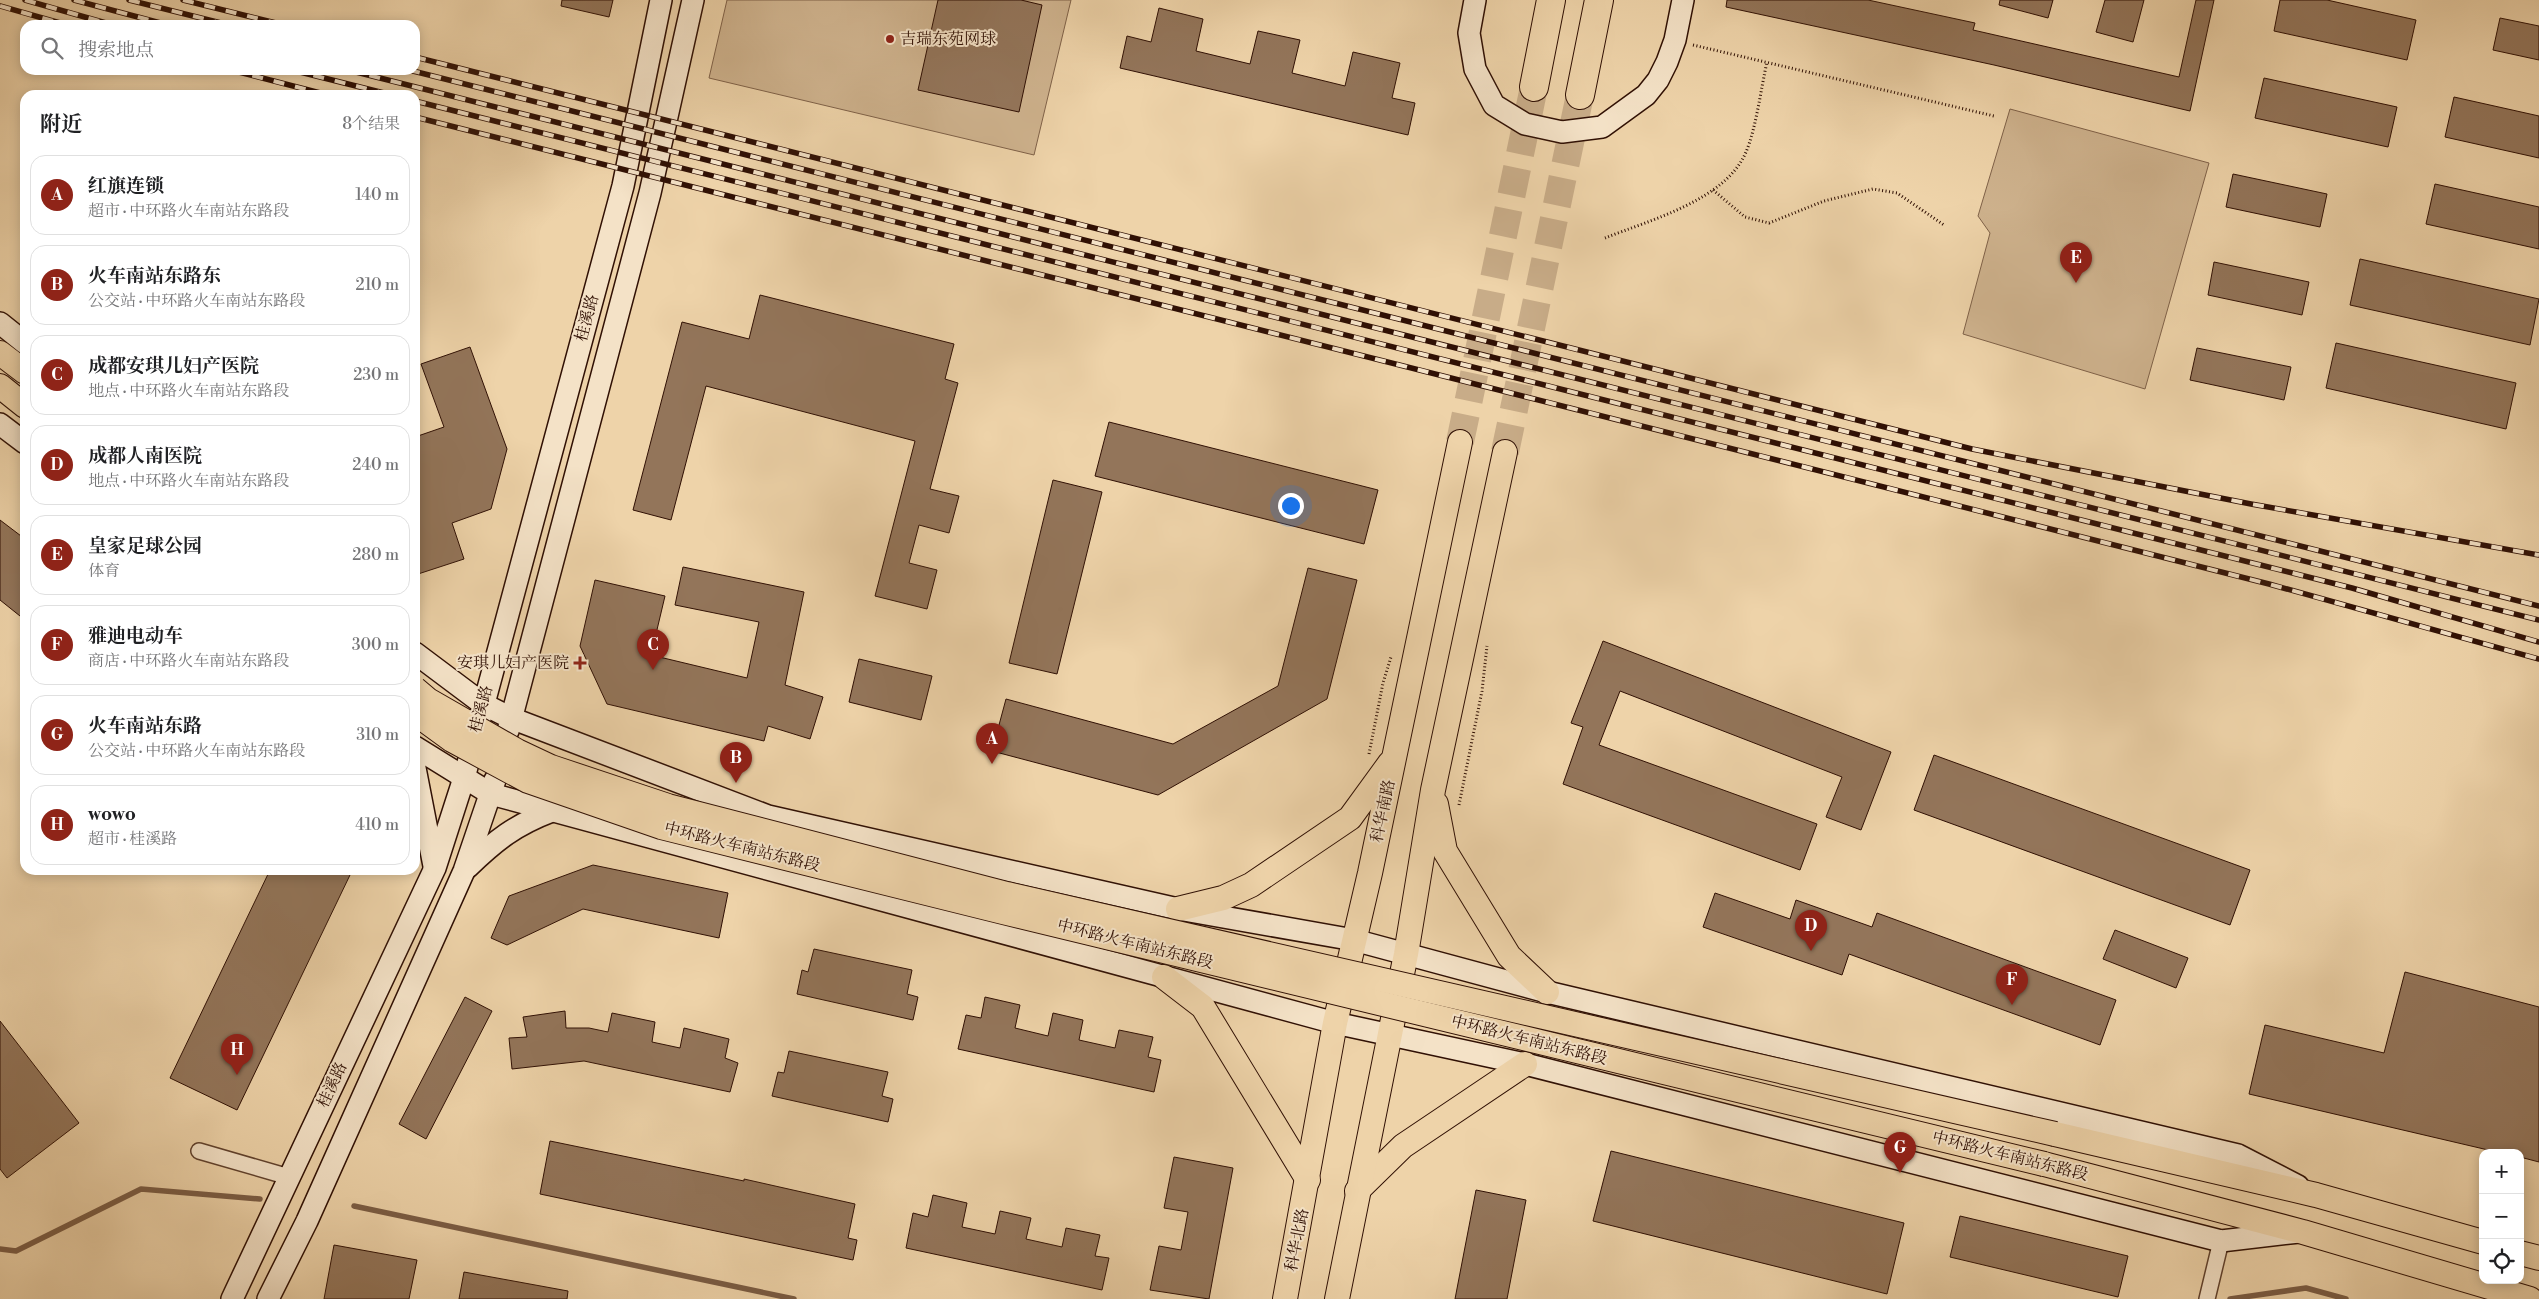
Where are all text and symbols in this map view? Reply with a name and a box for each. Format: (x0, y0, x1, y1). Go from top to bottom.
search box (20, 20, 420, 75)
place label: 吉瑞东苑网球 (900, 29, 996, 49)
marker: 吉瑞东苑网球 (884, 33, 896, 45)
icon: search (38, 34, 66, 62)
text: 搜索地点 (78, 38, 154, 62)
text: 附近 (40, 112, 82, 138)
text: 8个结果 (342, 114, 400, 134)
text: 红旗连锁 (88, 174, 164, 198)
text: A (51, 185, 63, 205)
text: 140 m (355, 185, 399, 205)
text: 超市 · 中环路火车南站东路段 (88, 201, 289, 221)
pin: E (2060, 242, 2092, 283)
text: 火车南站东路东 (88, 264, 221, 288)
text: B (51, 275, 63, 295)
text: 210 m (355, 275, 399, 295)
text: 公交站 · 中环路火车南站东路段 (88, 291, 305, 311)
street label: 桂溪路 (571, 292, 603, 344)
text: 成都安琪儿妇产医院 (88, 354, 259, 378)
text: C (51, 365, 63, 385)
text: 230 m (353, 365, 399, 385)
text: 地点 · 中环路火车南站东路段 (88, 381, 289, 401)
text: 成都人南医院 (88, 444, 202, 468)
text: D (51, 455, 63, 475)
text: 240 m (352, 455, 399, 475)
text: 地点 · 中环路火车南站东路段 (88, 471, 289, 491)
your location (1278, 493, 1304, 519)
text: 皇家足球公园 (88, 534, 202, 558)
text: E (51, 545, 63, 565)
text: 280 m (352, 545, 399, 565)
text: 体育 (88, 561, 120, 581)
text: 雅迪电动车 (88, 624, 183, 648)
pin: C (637, 629, 669, 670)
text: F (51, 635, 63, 655)
text: 300 m (352, 635, 399, 655)
text: 商店 · 中环路火车南站东路段 (88, 651, 289, 671)
place label: 安琪儿妇产医院 (457, 653, 569, 673)
marker: 安琪儿妇产医院 (573, 656, 587, 670)
street label: 桂溪路 (465, 683, 497, 735)
text: 火车南站东路 (88, 714, 202, 738)
pin: A (976, 723, 1008, 764)
text: G (51, 725, 63, 745)
text: 310 m (356, 725, 399, 745)
text: 公交站 · 中环路火车南站东路段 (88, 741, 305, 761)
pin: B (720, 742, 752, 783)
street label: 科华南路 (1367, 778, 1399, 844)
text: wowo (88, 802, 136, 826)
text: H (50, 815, 64, 835)
text: 410 m (355, 815, 399, 835)
street label: 中环路火车南站东路段 (662, 818, 822, 876)
text: 超市 · 桂溪路 (88, 829, 177, 849)
pin: D (1795, 910, 1827, 951)
street label: 中环路火车南站东路段 (1055, 915, 1215, 973)
pin: F (1996, 964, 2028, 1005)
street label: 中环路火车南站东路段 (1449, 1011, 1609, 1069)
pin: H (221, 1034, 253, 1075)
street label: 桂溪路 (313, 1059, 351, 1111)
street label: 中环路火车南站东路段 (1930, 1127, 2090, 1185)
pin: G (1884, 1132, 1916, 1173)
map controls (2479, 1149, 2524, 1284)
button: + (2479, 1149, 2524, 1194)
button: − (2479, 1194, 2524, 1239)
street label: 科华北路 (1281, 1207, 1313, 1273)
button: locate (2479, 1239, 2524, 1284)

